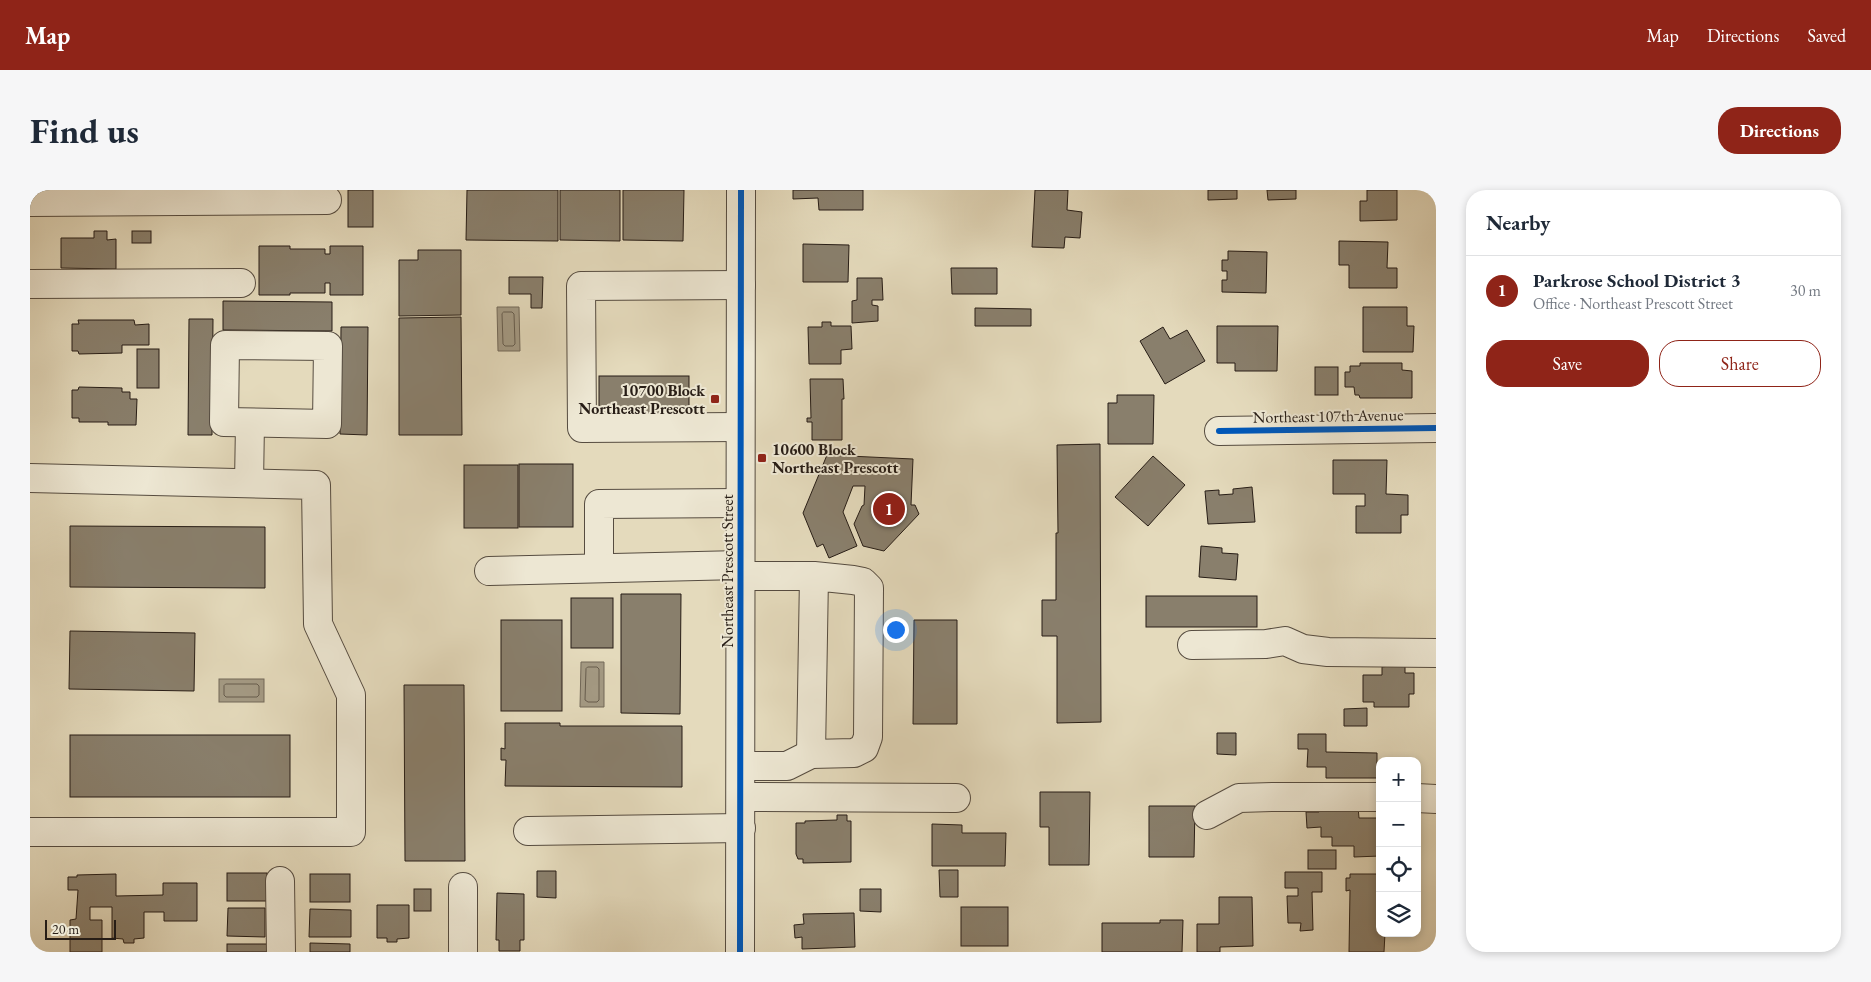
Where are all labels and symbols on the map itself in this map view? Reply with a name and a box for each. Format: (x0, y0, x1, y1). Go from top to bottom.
place label: 10700 Block Northeast Prescott (579, 380, 705, 419)
marker: 10700 Block Northeast Prescott (709, 393, 721, 405)
street label: Northeast 107th Avenue (1253, 404, 1403, 428)
place label: 10600 Block Northeast Prescott (772, 439, 898, 478)
marker: 10600 Block Northeast Prescott (756, 452, 768, 464)
pin: 1 (873, 490, 905, 528)
street label: Northeast Prescott Street (717, 494, 738, 648)
your location (883, 617, 909, 643)
scale bar (45, 917, 116, 940)

